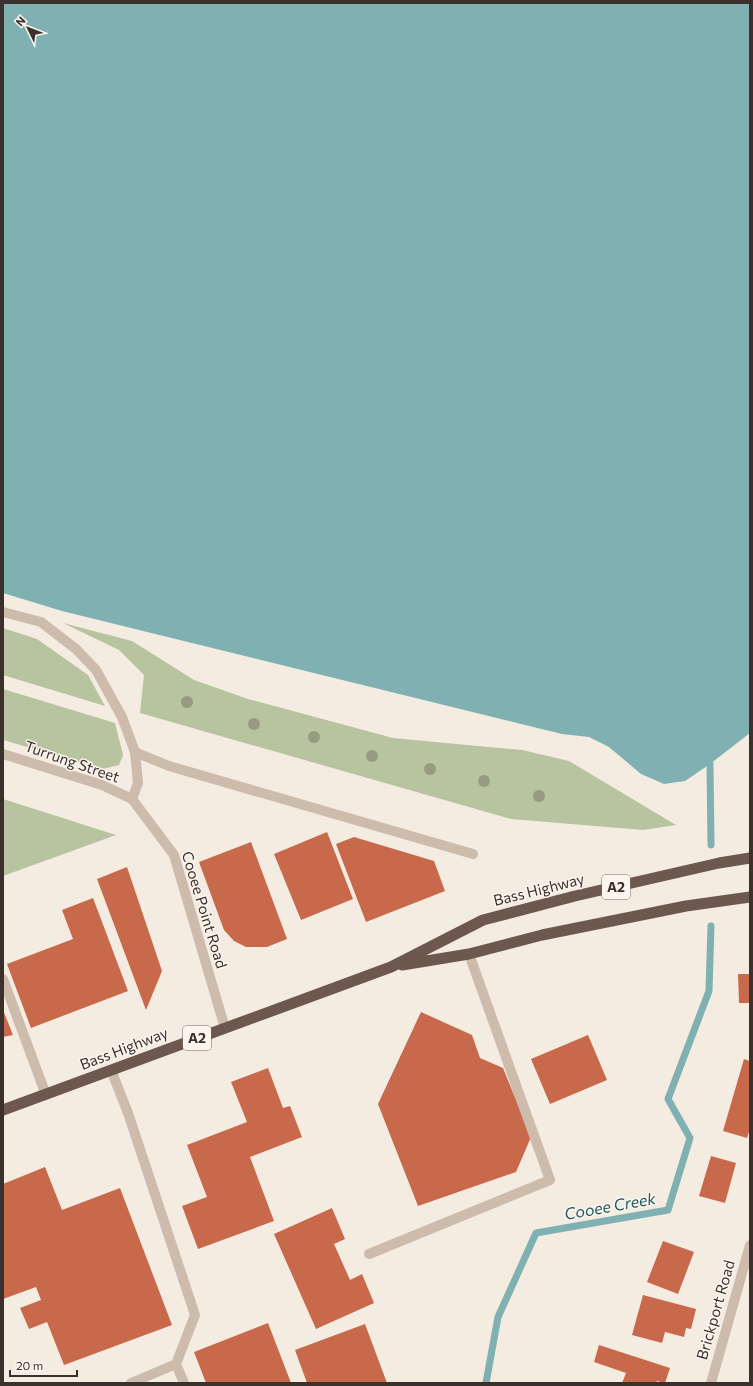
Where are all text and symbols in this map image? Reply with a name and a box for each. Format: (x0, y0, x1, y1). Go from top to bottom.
north arrow (8, 8, 48, 48)
text: N (13, 13, 28, 28)
street label: Turrung Street (23, 736, 122, 786)
street label: Cooee Point Road (179, 849, 231, 970)
street label: Bass Highway (491, 869, 586, 909)
road number: A2 (602, 875, 630, 899)
street label: Bass Highway (77, 1023, 170, 1073)
road number: A2 (183, 1026, 211, 1050)
water label: Cooee Creek (563, 1188, 658, 1223)
street label: Brickport Road (692, 1258, 738, 1362)
scale bar (10, 1352, 77, 1378)
text: 20 m (16, 1358, 43, 1372)

